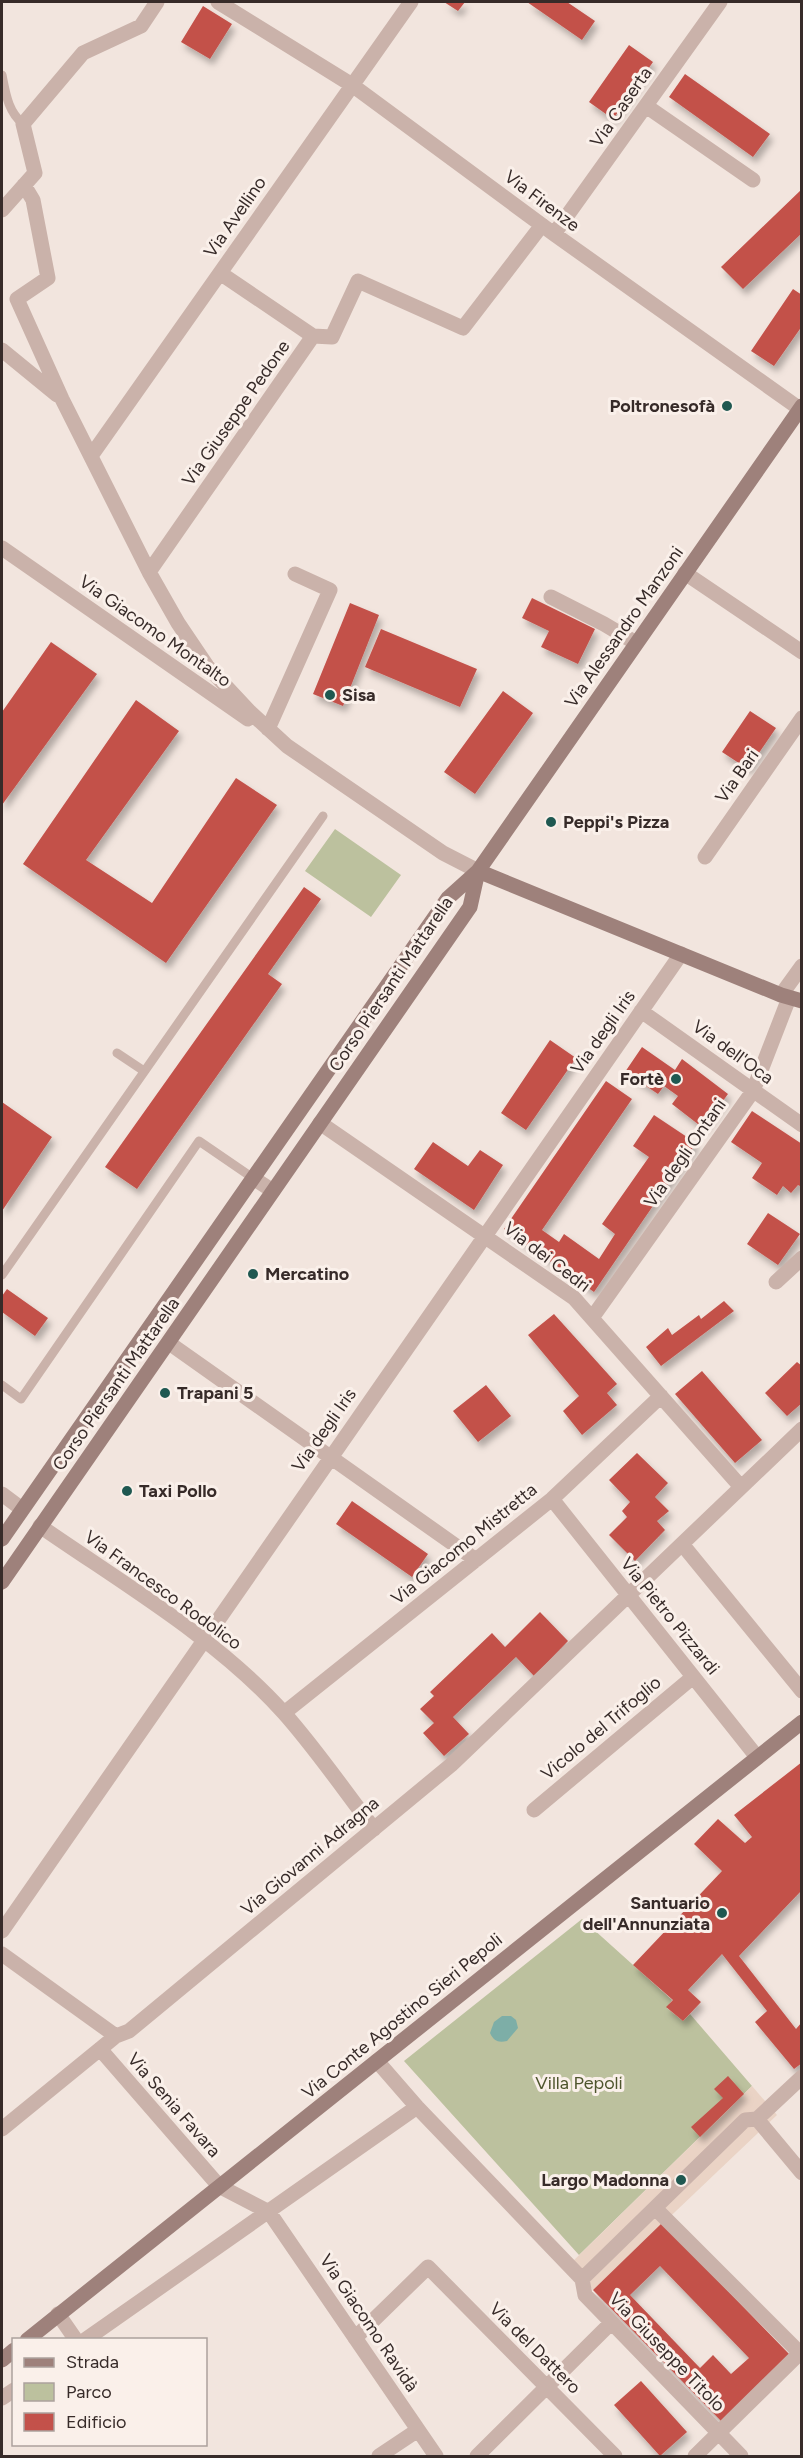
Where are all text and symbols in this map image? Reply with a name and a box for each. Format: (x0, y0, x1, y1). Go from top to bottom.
street label: Via Caserta (585, 63, 657, 151)
street label: Via Firenze (500, 165, 584, 237)
street label: Via Avellino (199, 172, 271, 262)
street label: Via Giuseppe Pedone (177, 336, 295, 490)
place label: Poltronesofà (610, 395, 715, 417)
marker: Poltronesofà (720, 399, 734, 413)
street label: Via Alessandro Manzoni (560, 542, 688, 712)
street label: Via Giacomo Montalto (75, 570, 235, 692)
place label: Sisa (342, 684, 376, 706)
marker: Sisa (323, 688, 337, 702)
street label: Via Bari (711, 745, 763, 807)
place label: Peppi's Pizza (563, 811, 669, 833)
marker: Peppi's Pizza (544, 815, 558, 829)
street label: Corso Piersanti Mattarella (324, 892, 458, 1076)
street label: Via degli Iris (566, 986, 640, 1078)
street label: Via dell'Oca (688, 1015, 778, 1089)
place label: Fortè (620, 1068, 664, 1090)
marker: Fortè (669, 1072, 683, 1086)
street label: Via degli Ontani (639, 1094, 731, 1212)
street label: Via dei Cedri (499, 1217, 595, 1297)
place label: Mercatino (265, 1263, 349, 1285)
marker: Mercatino (246, 1267, 260, 1281)
street label: Corso Piersanti Mattarella (48, 1293, 184, 1475)
place label: Trapani 5 (177, 1382, 253, 1404)
street label: Via degli Iris (287, 1384, 361, 1476)
marker: Trapani 5 (158, 1386, 172, 1400)
street label: Via Giacomo Mistretta (387, 1479, 541, 1609)
place label: Taxi Pollo (139, 1480, 217, 1502)
marker: Taxi Pollo (120, 1484, 134, 1498)
street label: Via Francesco Rodolico (80, 1526, 246, 1654)
street label: Via Pietro Pizzardi (616, 1553, 724, 1679)
street label: Vicolo del Trifoglio (536, 1671, 666, 1785)
street label: Via Giovanni Adragna (237, 1792, 383, 1920)
place label: Santuario dell'Annunziata (583, 1892, 710, 1935)
marker: Santuario dell'Annunziata (715, 1906, 729, 1920)
street label: Via Conte Agostino Sieri Pepoli (297, 1928, 507, 2104)
street label: Via Senia Favara (123, 2048, 225, 2162)
park label: Villa Pepoli (535, 2072, 623, 2094)
place label: Largo Madonna (541, 2169, 669, 2191)
marker: Largo Madonna (674, 2173, 688, 2187)
street label: Via Giacomo Ravidà (315, 2250, 423, 2396)
street label: Via Giuseppe Titolo (604, 2288, 730, 2416)
street label: Via del Dattero (485, 2298, 585, 2398)
legend (12, 2338, 207, 2446)
text: Strada (66, 2351, 119, 2373)
text: Parco (66, 2381, 112, 2403)
text: Edificio (66, 2411, 127, 2433)

